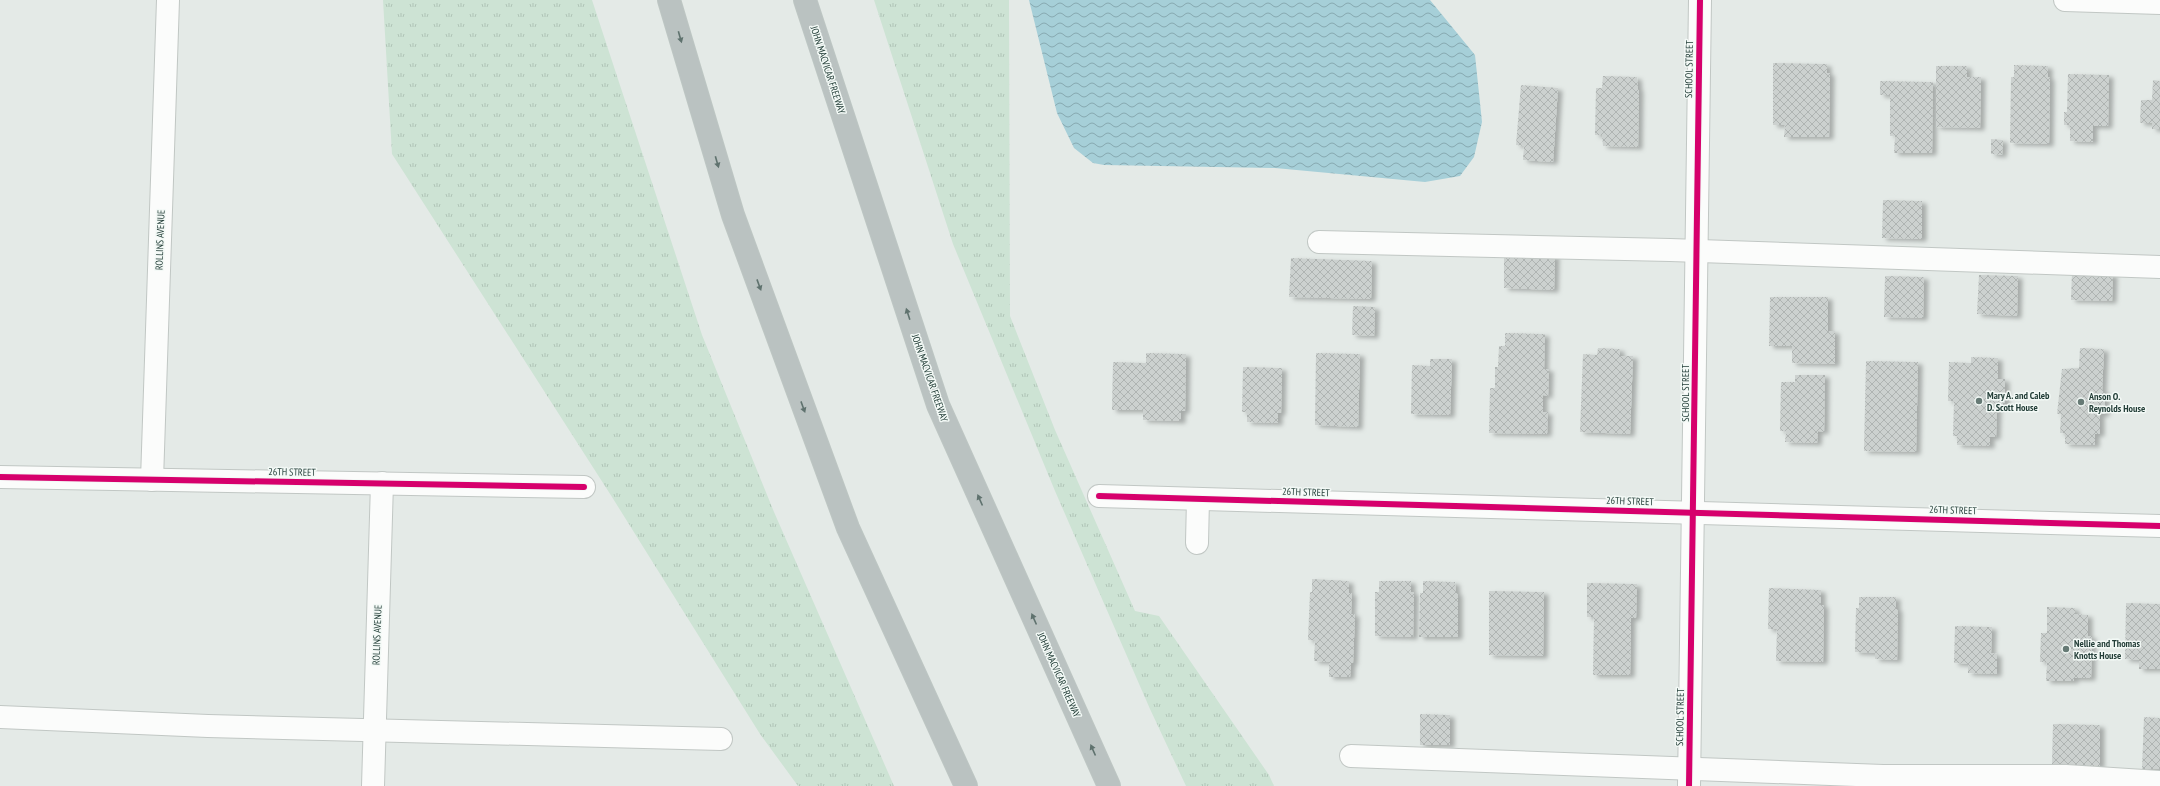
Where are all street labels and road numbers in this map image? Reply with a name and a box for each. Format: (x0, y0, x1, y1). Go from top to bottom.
street label: JOHN MACVICAR FREEWAY (807, 23, 848, 116)
street label: SCHOOL STREET (1682, 40, 1696, 98)
street label: ROLLINS AVENUE (152, 210, 168, 270)
street label: JOHN MACVICAR FREEWAY (909, 332, 951, 424)
street label: SCHOOL STREET (1679, 364, 1692, 422)
street label: 26TH STREET (268, 465, 316, 479)
street label: 26TH STREET (1282, 485, 1331, 499)
street label: 26TH STREET (1606, 494, 1655, 508)
street label: 26TH STREET (1929, 503, 1978, 517)
street label: ROLLINS AVENUE (369, 605, 385, 665)
street label: JOHN MACVICAR FREEWAY (1034, 630, 1084, 720)
street label: SCHOOL STREET (1673, 688, 1687, 746)

